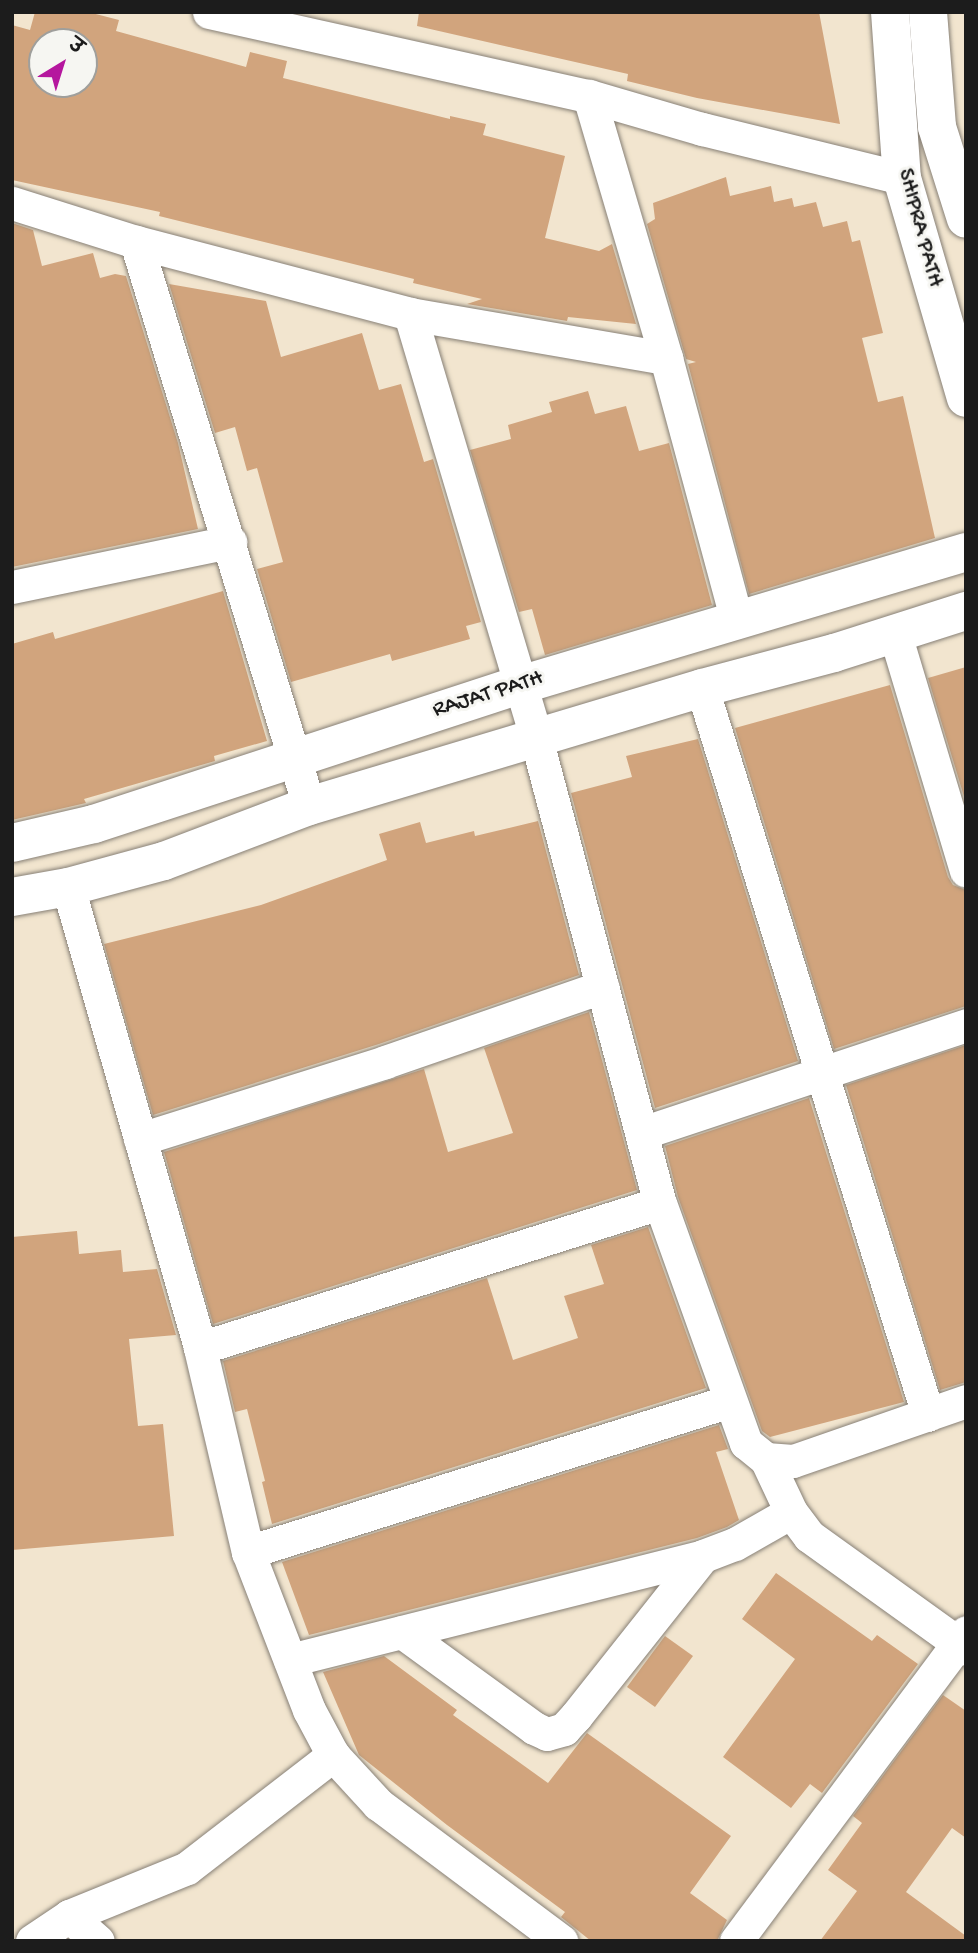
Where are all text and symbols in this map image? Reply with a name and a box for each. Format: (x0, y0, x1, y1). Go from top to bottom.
north arrow (28, 28, 98, 98)
text: उ (63, 35, 87, 61)
street label: SHIPRA PATH (890, 166, 948, 290)
street label: RAJAT PATH (430, 665, 546, 725)

